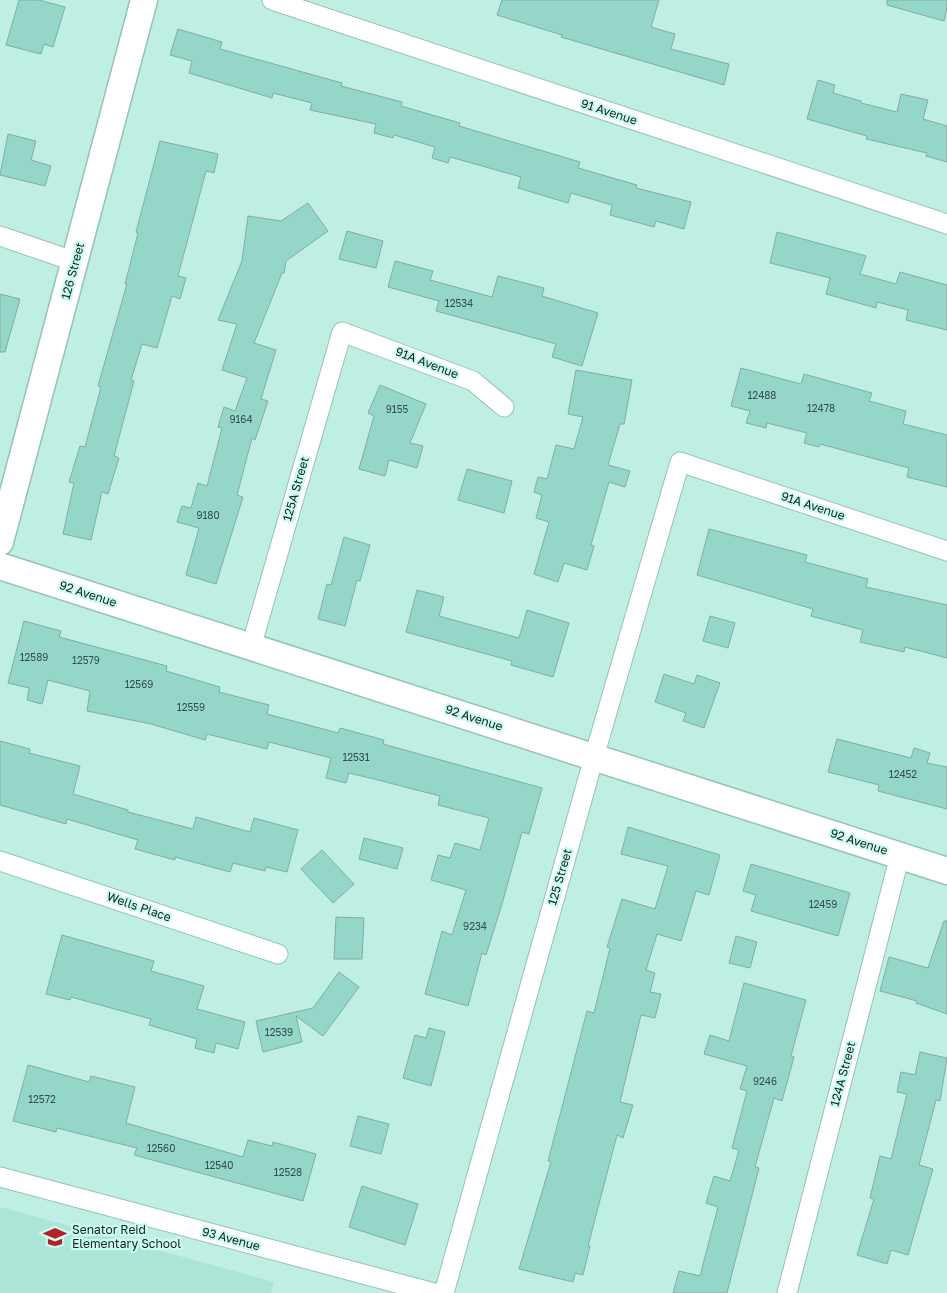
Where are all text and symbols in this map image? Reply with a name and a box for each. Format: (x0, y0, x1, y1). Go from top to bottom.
street label: 91 Avenue (579, 95, 639, 128)
street label: 126 Street (58, 240, 87, 301)
house number: 12534 (445, 297, 473, 309)
street label: 91A Avenue (393, 344, 461, 381)
house number: 12488 (748, 389, 776, 401)
house number: 12478 (807, 402, 835, 414)
house number: 9155 (386, 403, 408, 415)
house number: 9164 (229, 413, 253, 425)
street label: 125A Street (279, 455, 312, 523)
street label: 91A Avenue (779, 488, 847, 523)
house number: 9180 (196, 509, 220, 521)
street label: 92 Avenue (57, 577, 119, 610)
house number: 12589 (20, 651, 48, 663)
house number: 12579 (72, 654, 100, 666)
house number: 12569 (125, 678, 153, 690)
house number: 12559 (177, 701, 205, 713)
street label: 92 Avenue (443, 701, 505, 734)
house number: 12531 (342, 751, 370, 763)
house number: 12452 (889, 768, 917, 780)
street label: 92 Avenue (828, 825, 890, 858)
street label: 125 Street (544, 847, 575, 907)
street label: Wells Place (105, 889, 173, 925)
house number: 12459 (809, 898, 837, 910)
house number: 9234 (463, 920, 487, 932)
house number: 12539 (265, 1026, 293, 1038)
street label: 124A Street (827, 1040, 858, 1108)
house number: 9246 (753, 1075, 777, 1087)
house number: 12572 (28, 1093, 56, 1105)
house number: 12560 (147, 1142, 175, 1154)
house number: 12540 (205, 1159, 233, 1171)
house number: 12528 (274, 1166, 302, 1178)
place label: Senator Reid Elementary School (72, 1222, 181, 1251)
school or university icon: Senator Reid Elementary School (42, 1224, 68, 1250)
street label: 93 Avenue (200, 1224, 262, 1253)

